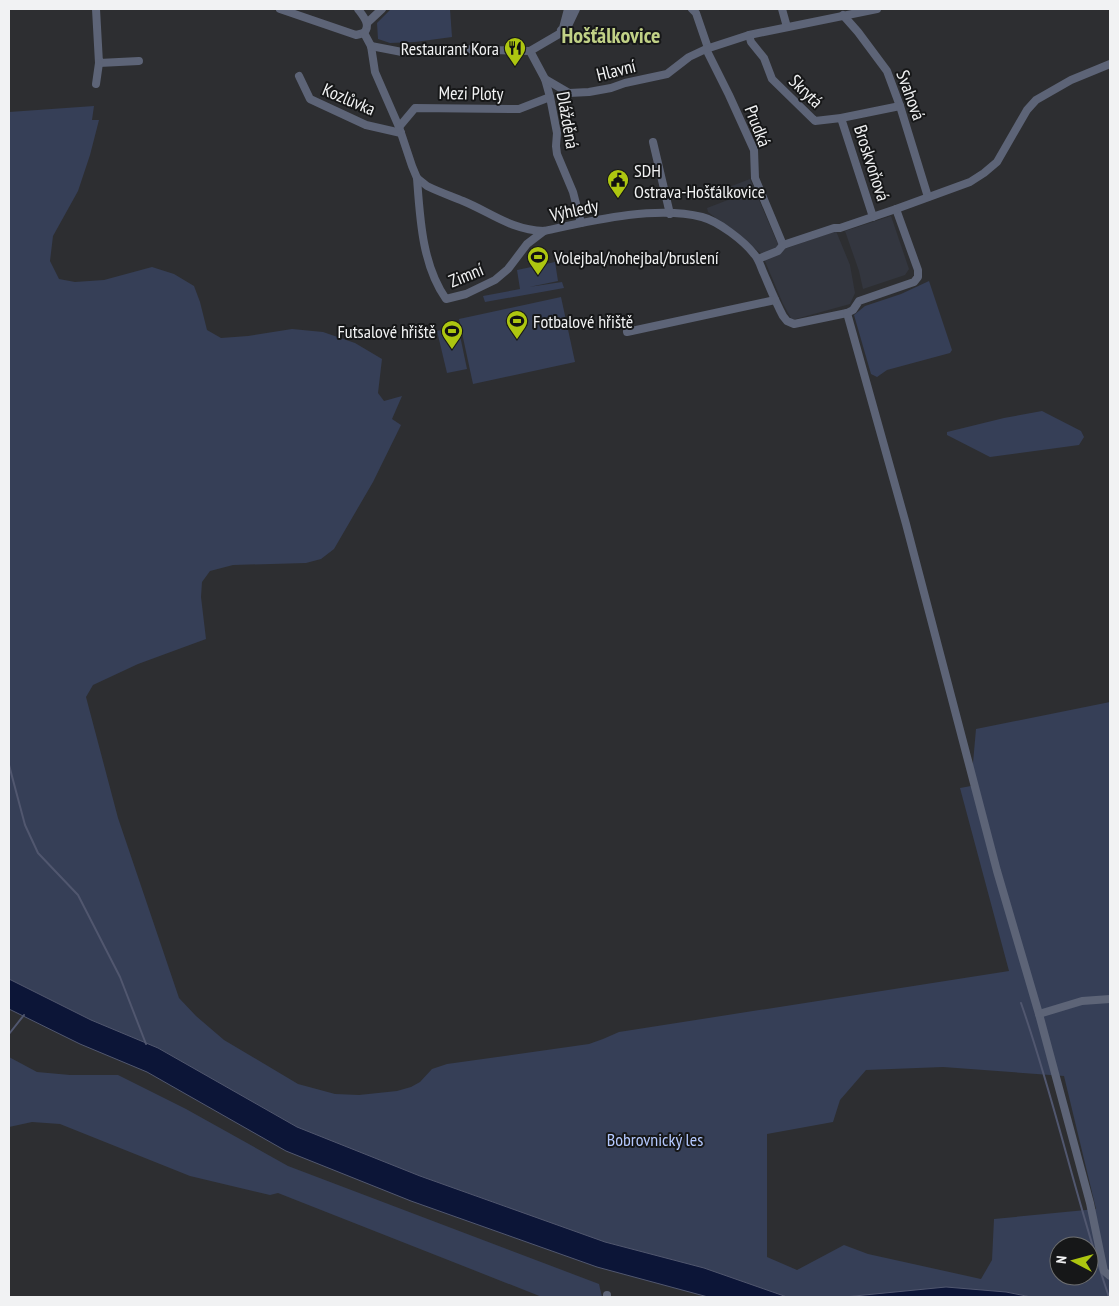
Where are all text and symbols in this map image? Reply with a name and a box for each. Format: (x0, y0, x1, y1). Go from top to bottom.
district label: Hošťálkovice (561, 21, 661, 49)
restaurant icon: Restaurant Kora (503, 36, 527, 67)
place label: Restaurant Kora (401, 37, 499, 60)
street label: Hlavní (594, 54, 638, 86)
street label: Svahová (891, 67, 931, 123)
street label: Skrytá (784, 69, 828, 113)
street label: Kozlůvka (319, 78, 379, 120)
street label: Mezi Ploty (438, 81, 504, 105)
street label: Dlážděná (552, 90, 584, 150)
street label: Prudká (740, 102, 776, 150)
street label: Broskvoňová (849, 122, 895, 204)
place label: SDH Ostrava-Hošťálkovice (634, 159, 765, 203)
public building icon: SDH Ostrava-Hošťálkovice (606, 168, 630, 199)
street label: Výhledy (547, 194, 601, 227)
sports icon: Volejbal/nohejbal/bruslení (526, 245, 550, 276)
place label: Volejbal/nohejbal/bruslení (553, 246, 719, 269)
street label: Zimní (445, 258, 487, 292)
sports icon: Fotbalové hřiště (505, 309, 529, 340)
place label: Fotbalové hřiště (533, 310, 633, 333)
sports icon: Futsalové hřiště (440, 319, 464, 350)
place label: Futsalové hřiště (337, 320, 436, 343)
park label: Bobrovnický les (607, 1128, 703, 1151)
north arrow (1049, 1236, 1099, 1286)
text: N (1052, 1255, 1070, 1264)

